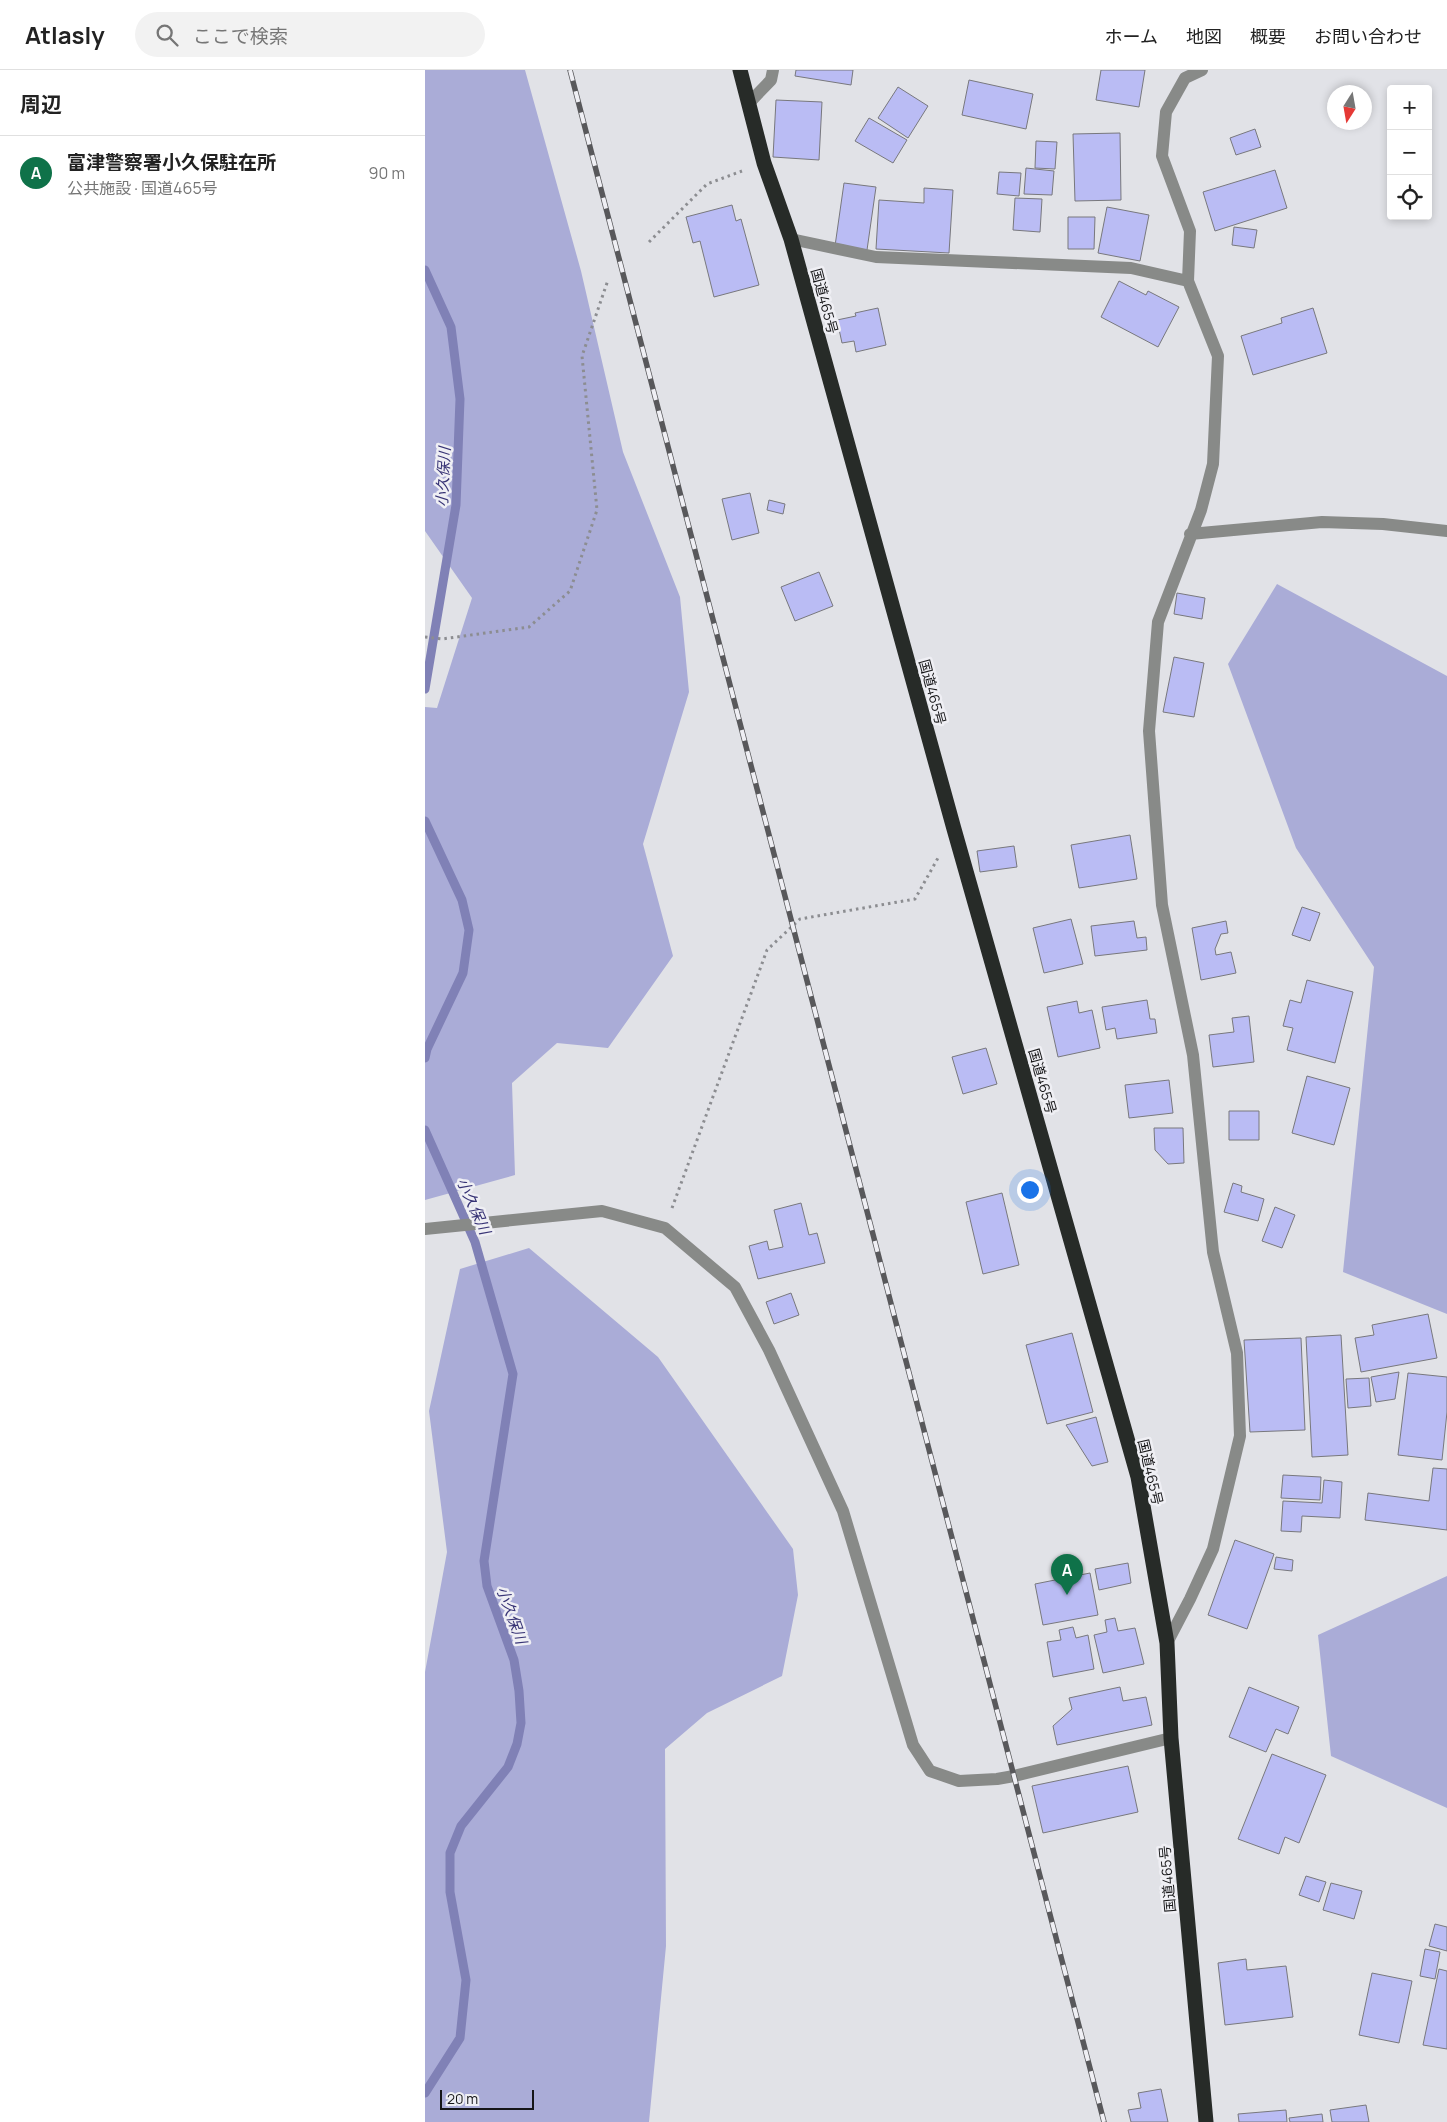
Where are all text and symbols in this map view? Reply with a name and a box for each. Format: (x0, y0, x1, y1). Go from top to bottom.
search box (135, 12, 485, 57)
text: Atlasly (25, 18, 105, 51)
icon: search (153, 21, 181, 49)
text: ここで検索 (193, 23, 288, 49)
text: ホーム (1105, 24, 1158, 48)
text: 地図 (1186, 24, 1222, 48)
text: 概要 (1250, 24, 1286, 48)
text: お問い合わせ (1314, 24, 1422, 48)
north arrow (1327, 85, 1372, 130)
map controls (1387, 85, 1432, 220)
button: + (1387, 85, 1432, 130)
text: 周辺 (20, 90, 62, 118)
button: − (1387, 130, 1432, 175)
text: 富津警察署小久保駐在所 (67, 149, 276, 175)
text: A (31, 162, 41, 184)
text: 90 m (369, 162, 405, 184)
button: locate (1387, 175, 1432, 220)
text: 公共施設 · 国道465号 (67, 177, 218, 199)
street label: 国道465号 (807, 266, 843, 336)
water label: 小久保川 (431, 445, 455, 508)
street label: 国道465号 (915, 657, 951, 727)
street label: 国道465号 (1025, 1046, 1061, 1116)
water label: 小久保川 (452, 1174, 497, 1239)
your location (1017, 1177, 1043, 1203)
street label: 国道465号 (1134, 1437, 1168, 1507)
pin: A (1051, 1554, 1083, 1595)
water label: 小久保川 (492, 1583, 533, 1649)
street label: 国道465号 (1155, 1845, 1179, 1913)
scale bar (440, 2087, 534, 2110)
text: 20 m (447, 2089, 478, 2108)

